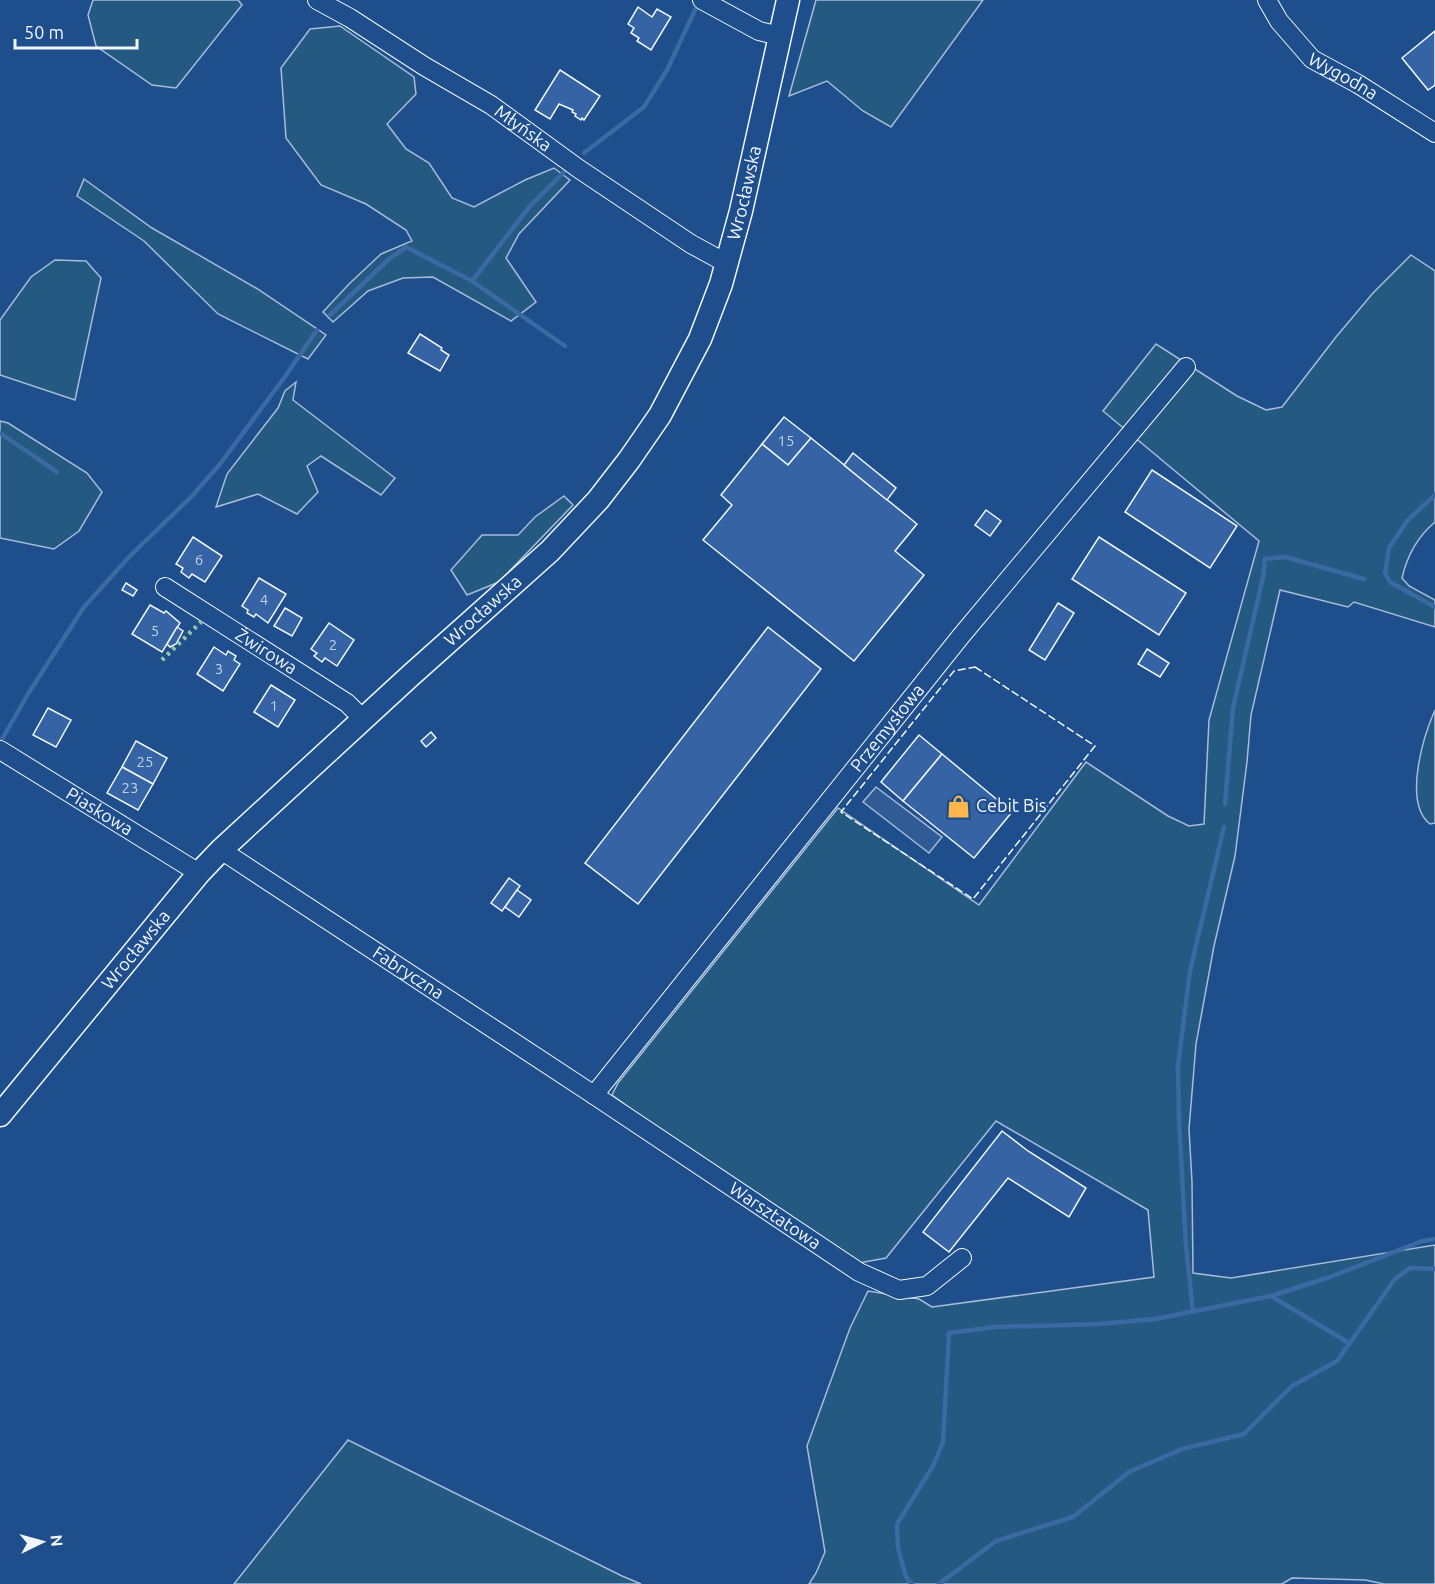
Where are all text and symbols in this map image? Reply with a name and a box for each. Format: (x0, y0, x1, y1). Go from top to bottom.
scale bar (15, 12, 136, 50)
text: 50 m (24, 22, 64, 42)
street label: Wygodna (1305, 48, 1382, 103)
street label: Młyńska (491, 100, 556, 155)
street label: Wrocławska (723, 143, 764, 242)
house number: 15 (778, 432, 794, 449)
house number: 6 (195, 551, 203, 568)
street label: Wrocławska (440, 570, 525, 650)
house number: 4 (260, 591, 268, 608)
house number: 5 (151, 622, 159, 639)
street label: Żwirowa (232, 624, 301, 678)
house number: 2 (329, 636, 337, 653)
house number: 3 (215, 660, 223, 677)
street label: Przemysłowa (846, 680, 928, 775)
house number: 1 (270, 697, 278, 714)
house number: 25 (137, 753, 153, 770)
house number: 23 (122, 779, 138, 796)
street label: Piaskowa (63, 783, 137, 839)
shop icon: Cebit Bis (945, 793, 971, 819)
place label: Cebit Bis (976, 795, 1047, 815)
street label: Wrocławska (97, 906, 173, 993)
street label: Fabryczna (370, 942, 448, 1003)
street label: Warsztatowa (726, 1177, 825, 1253)
north arrow (12, 1512, 72, 1572)
text: N (47, 1534, 66, 1547)

